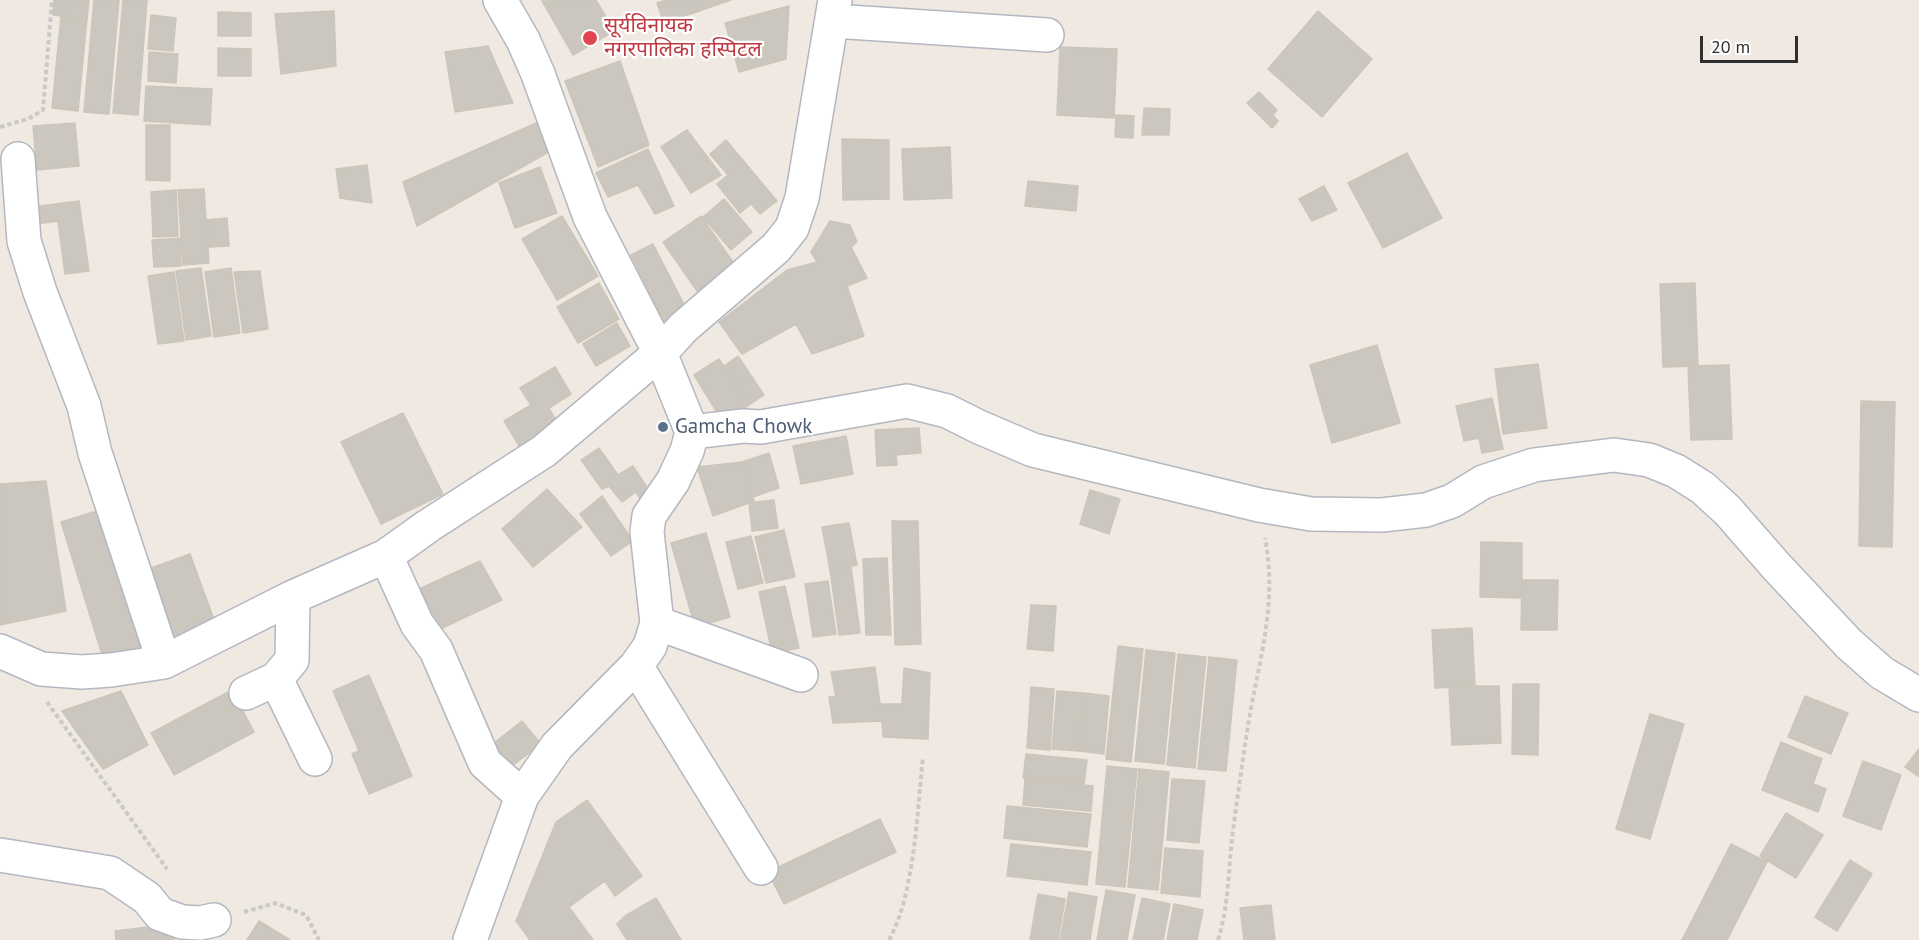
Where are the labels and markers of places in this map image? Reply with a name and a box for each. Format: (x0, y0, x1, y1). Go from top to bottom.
place label: सूर्यविनायक नगरपालिका हस्पिटल (604, 13, 762, 63)
marker: सूर्यविनायक नगरपालिका हस्पिटल (581, 29, 599, 47)
place label: Gamcha Chowk (675, 414, 812, 440)
marker: Gamcha Chowk (656, 420, 670, 434)

